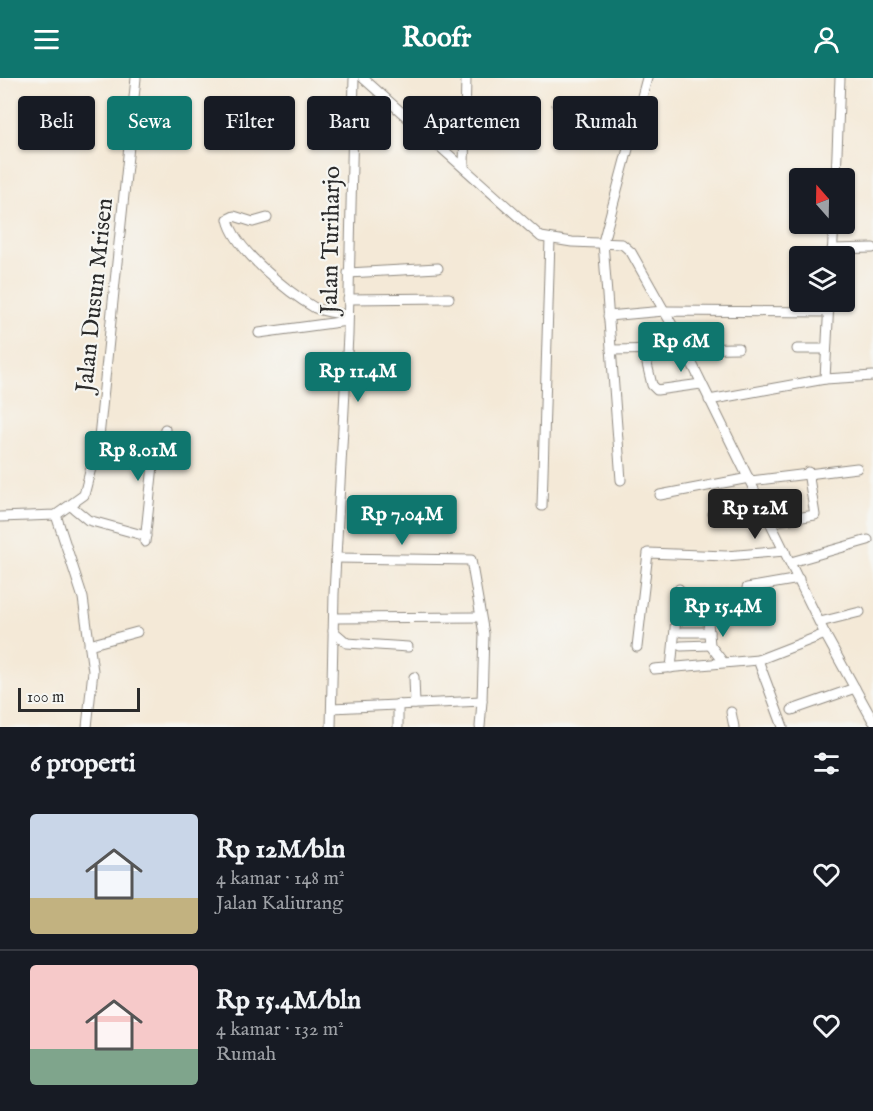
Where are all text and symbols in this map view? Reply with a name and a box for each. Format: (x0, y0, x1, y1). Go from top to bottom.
text: Roofr (402, 22, 471, 56)
icon: menu (30, 23, 63, 56)
icon: person (810, 23, 843, 56)
chip: Beli (18, 96, 95, 150)
chip: Sewa (107, 96, 192, 150)
chip: Filter (204, 96, 295, 150)
chip: Baru (307, 96, 391, 150)
chip: Apartemen (403, 96, 541, 150)
chip: Rumah (553, 96, 658, 150)
street label: Jalan Turiharjo (315, 166, 348, 317)
north arrow (789, 168, 855, 234)
map controls (789, 168, 855, 312)
street label: Jalan Dusun Mrisen (70, 196, 121, 397)
button: layers (789, 246, 855, 312)
pin: Rp 6M (639, 322, 723, 373)
text: Rp 6M (652, 329, 710, 354)
pin: Rp 11.4M (296, 352, 420, 403)
text: Rp 11.4M (319, 359, 397, 384)
pin: Rp 8.01M (76, 431, 200, 482)
text: Rp 8.01M (99, 438, 177, 463)
pin: Rp 12M (706, 489, 804, 540)
pin: Rp 7.04M (340, 495, 464, 546)
text: Rp 12M (722, 496, 788, 521)
text: Rp 7.04M (361, 502, 443, 527)
pin: Rp 15.4M (661, 587, 785, 638)
text: Rp 15.4M (684, 594, 762, 619)
scale bar (18, 685, 140, 712)
text: 100 m (27, 688, 64, 708)
text: 6 properti (30, 747, 136, 780)
icon: filters (810, 747, 843, 780)
text: Rp 12M/bln (216, 833, 345, 866)
icon: home (78, 838, 150, 910)
icon: heart (810, 858, 843, 891)
text: 4 kamar · 148 m² (216, 866, 345, 891)
text: Jalan Kaliurang (216, 891, 343, 916)
text: Rp 15.4M/bln (216, 984, 361, 1017)
icon: home (78, 989, 150, 1061)
icon: heart (810, 1009, 843, 1042)
text: 4 kamar · 132 m² (216, 1017, 344, 1042)
text: Rumah (216, 1042, 276, 1067)

